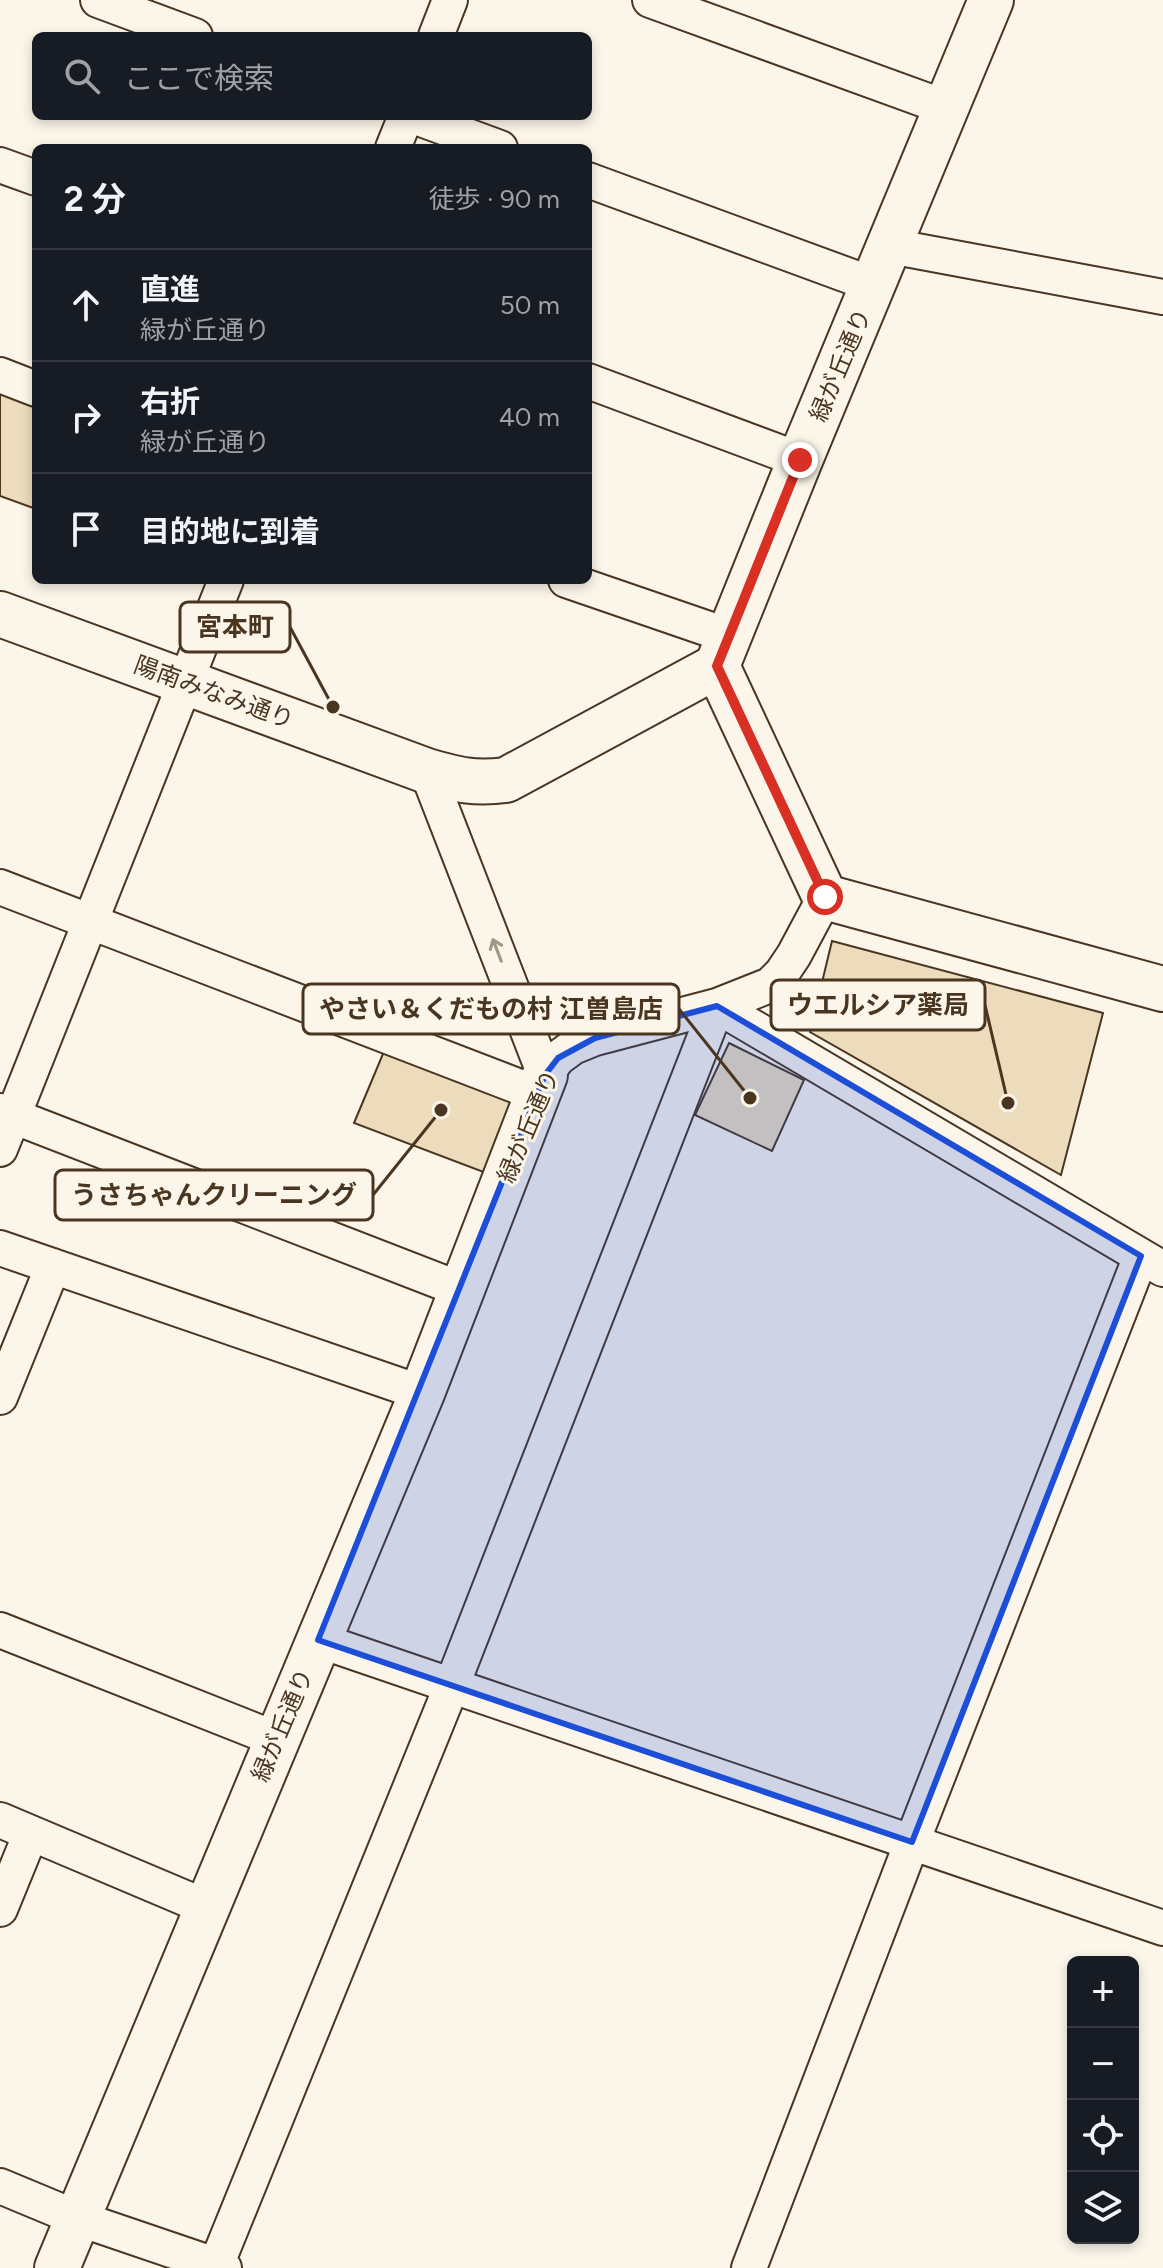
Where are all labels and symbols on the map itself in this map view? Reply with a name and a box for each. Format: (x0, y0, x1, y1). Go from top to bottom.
street label: 緑が丘通り (803, 304, 877, 426)
route end (782, 442, 818, 478)
callout: 宮本町 (180, 602, 290, 652)
text: 宮本町 (196, 611, 274, 643)
street label: 陽南みなみ通り (130, 650, 298, 734)
route start (807, 879, 843, 915)
one-way arrow (489, 938, 503, 963)
callout: ウエルシア薬局 (771, 980, 985, 1030)
callout: やさい＆くだもの村 江曽島店 (303, 984, 679, 1034)
text: ウエルシア薬局 (787, 989, 969, 1021)
text: やさい＆くだもの村 江曽島店 (319, 993, 663, 1025)
street label: 緑が丘通り (491, 1065, 565, 1187)
callout: うさちゃんクリーニング (55, 1170, 373, 1220)
text: うさちゃんクリーニング (71, 1179, 357, 1211)
street label: 緑が丘通り (245, 1664, 319, 1786)

